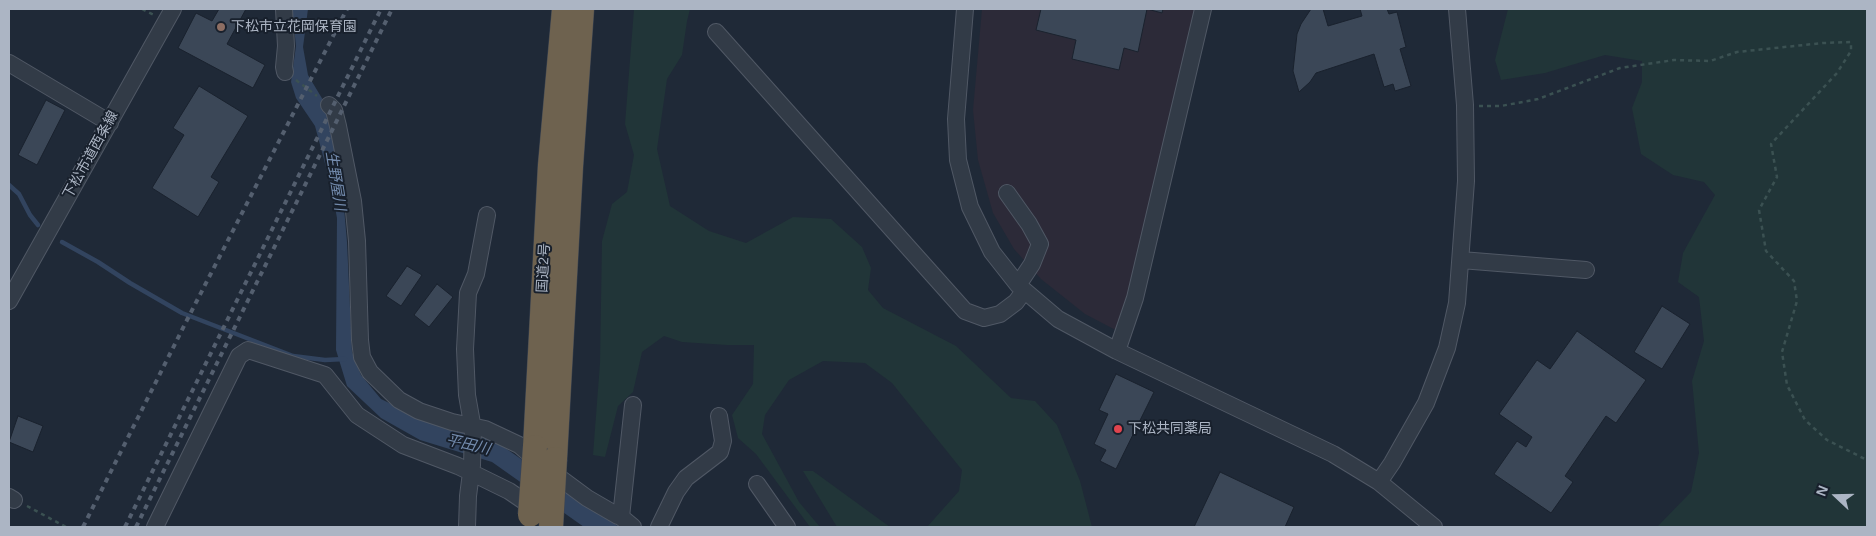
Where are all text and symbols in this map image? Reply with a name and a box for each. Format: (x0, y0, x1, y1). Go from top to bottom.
place label: 下松市立花岡保育園 (231, 19, 357, 35)
marker: 下松市立花岡保育園 (215, 21, 227, 33)
street label: 下松市道西条線 (60, 108, 122, 202)
water label: 生野屋川 (321, 150, 349, 212)
street label: 国道2号 (534, 243, 554, 293)
place label: 下松共同薬局 (1128, 421, 1212, 437)
marker: 下松共同薬局 (1112, 423, 1124, 435)
water label: 平田川 (444, 431, 492, 459)
north arrow (1811, 471, 1861, 521)
text: N (1813, 483, 1831, 498)

